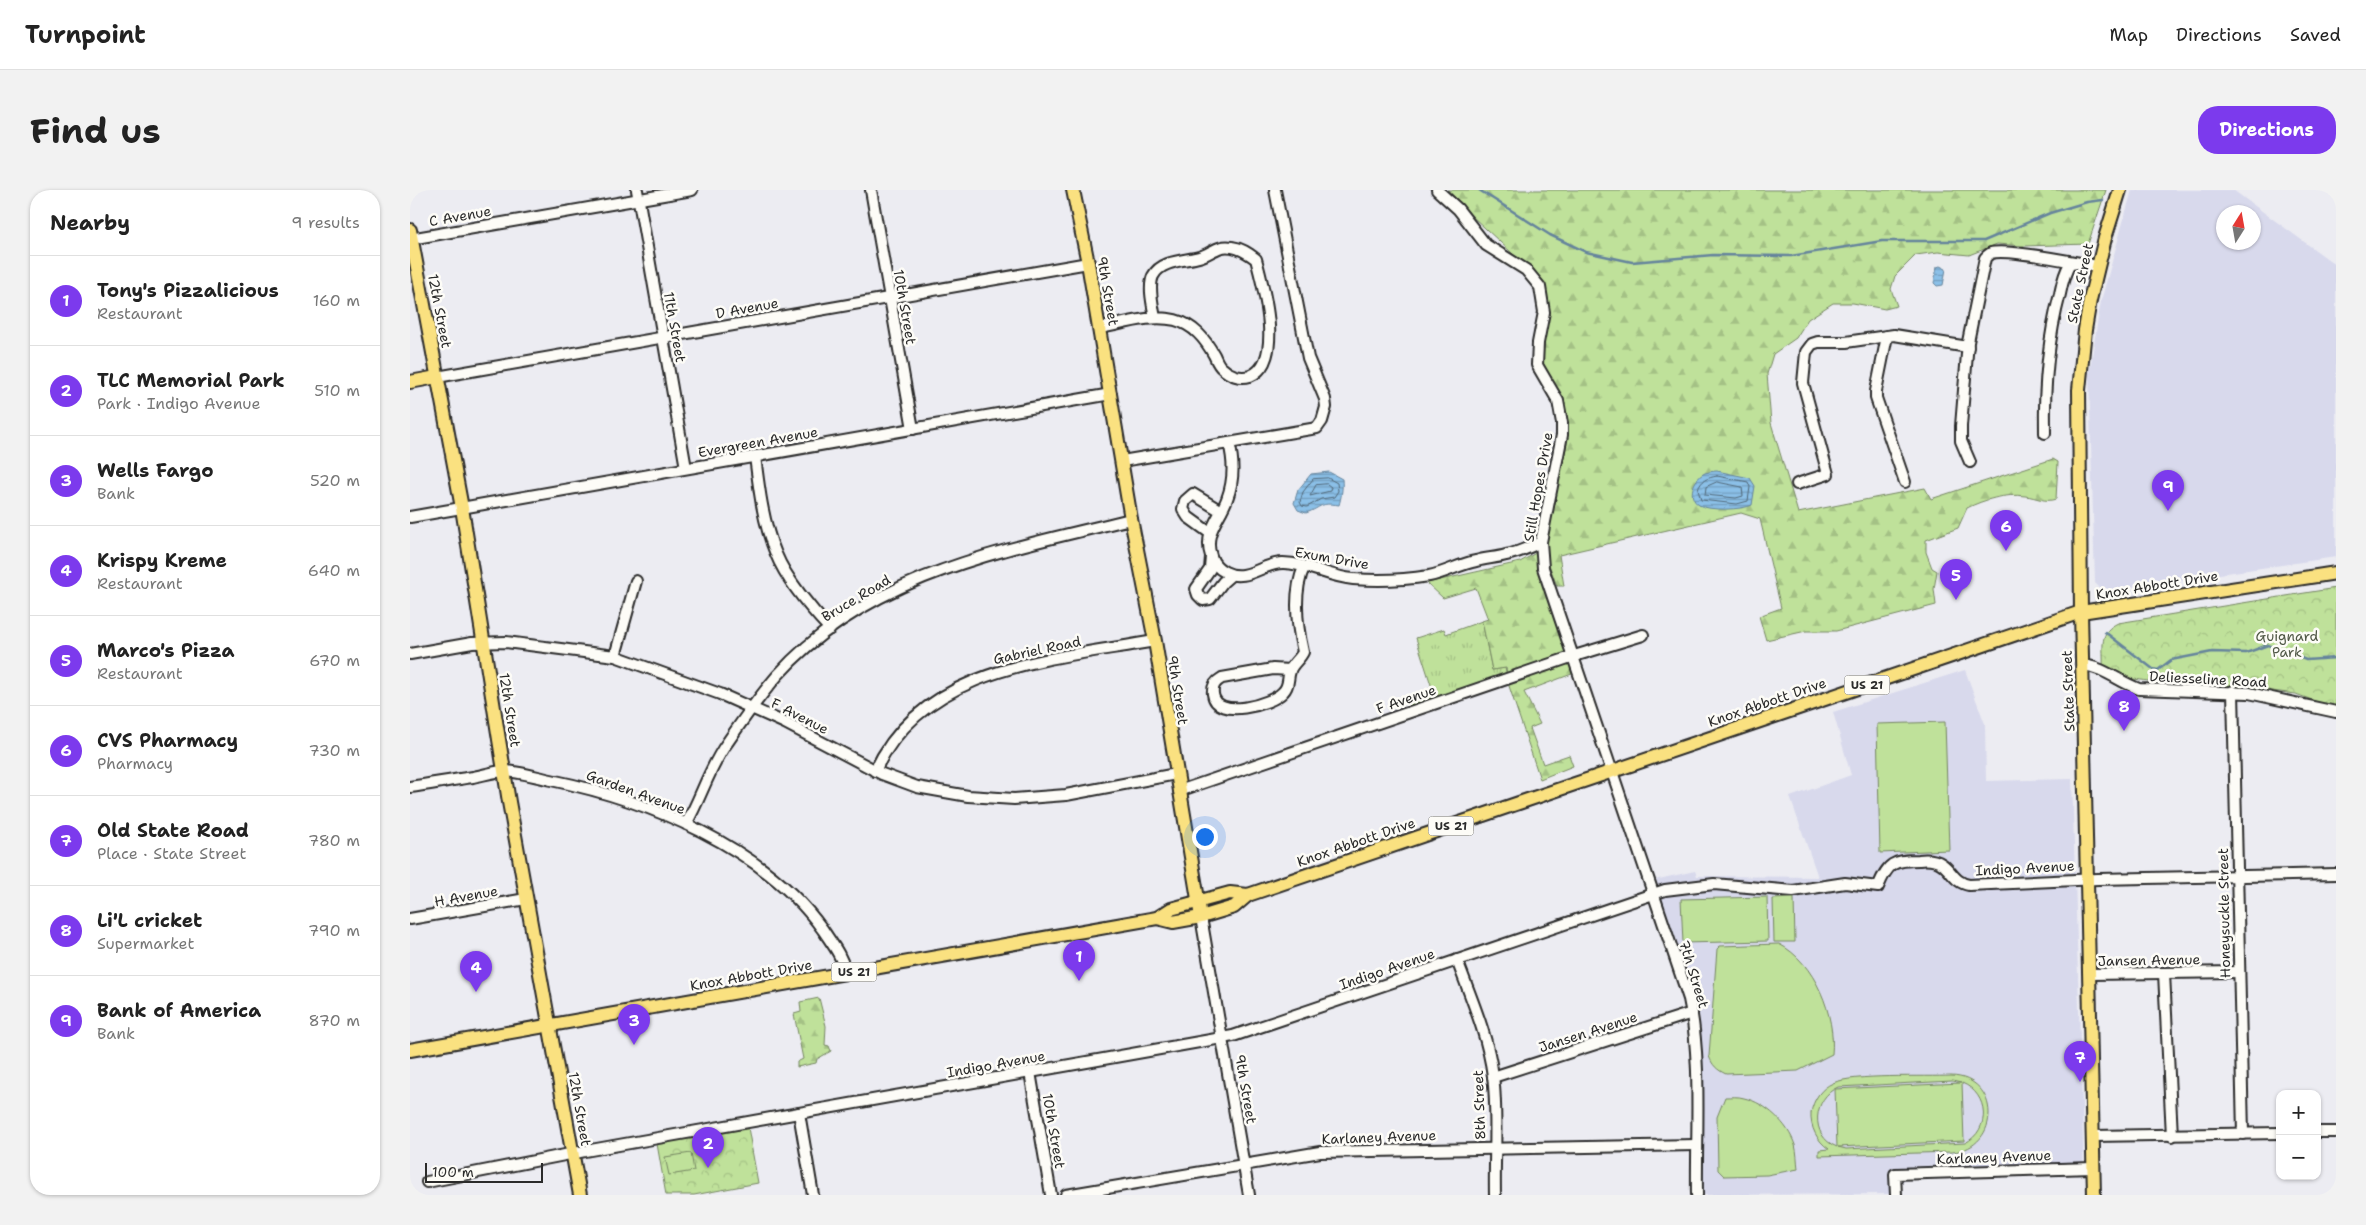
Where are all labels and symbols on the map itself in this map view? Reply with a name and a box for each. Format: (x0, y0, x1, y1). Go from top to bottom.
street label: C Avenue (428, 202, 493, 230)
north arrow (2216, 205, 2261, 250)
street label: State Street (2063, 241, 2097, 325)
street label: 9th Street (1093, 255, 1123, 327)
street label: 10th Street (890, 268, 920, 346)
street label: 12th Street (424, 272, 456, 350)
street label: 11th Street (660, 290, 690, 364)
street label: D Avenue (714, 294, 780, 322)
street label: Evergreen Avenue (697, 423, 819, 461)
street label: Still Hopes Drive (1520, 431, 1556, 543)
pin: 9 (2152, 470, 2184, 511)
pin: 6 (1990, 510, 2022, 551)
street label: Exum Drive (1293, 543, 1371, 573)
pin: 5 (1940, 559, 1972, 600)
street label: Knox Abbott Drive (2094, 566, 2220, 604)
street label: Bruce Road (818, 570, 894, 626)
park label: Guignard Park (2256, 627, 2319, 661)
street label: Gabriel Road (991, 632, 1083, 668)
street label: State Street (2058, 650, 2078, 732)
street label: 9th Street (1164, 654, 1192, 726)
street label: Deliesseline Road (2149, 667, 2267, 691)
street label: 12th Street (495, 671, 525, 749)
street label: Knox Abbott Drive (1706, 673, 1829, 731)
road number: US 21 (1844, 676, 1890, 694)
street label: F Avenue (1374, 680, 1438, 718)
pin: 8 (2108, 690, 2140, 731)
street label: F Avenue (768, 694, 832, 738)
street label: Garden Avenue (584, 766, 688, 818)
street label: Knox Abbott Drive (1295, 813, 1418, 871)
road number: US 21 (1428, 816, 1474, 836)
your location (1192, 824, 1218, 850)
street label: Honeysuckle Street (2214, 848, 2234, 978)
street label: Indigo Avenue (1975, 856, 2075, 880)
street label: H Avenue (433, 882, 499, 910)
street label: 7th Street (1675, 938, 1713, 1010)
pin: 1 (1063, 940, 1095, 981)
street label: Indigo Avenue (1337, 944, 1437, 994)
street label: Jansen Avenue (2098, 950, 2201, 970)
pin: 4 (460, 951, 492, 992)
street label: Knox Abbott Drive (688, 955, 814, 995)
road number: US 21 (832, 962, 876, 982)
pin: 3 (618, 1004, 650, 1045)
street label: Jansen Avenue (1536, 1008, 1640, 1056)
pin: 7 (2064, 1041, 2096, 1082)
street label: Indigo Avenue (945, 1046, 1047, 1082)
street label: 9th Street (1231, 1053, 1261, 1125)
street label: 12th Street (565, 1070, 595, 1148)
street label: 8th Street (1469, 1070, 1489, 1140)
street label: 10th Street (1039, 1092, 1069, 1170)
street label: Karlaney Avenue (1321, 1126, 1437, 1148)
pin: 2 (692, 1127, 724, 1168)
street label: Karlaney Avenue (1936, 1146, 2052, 1168)
scale bar (425, 1160, 542, 1183)

